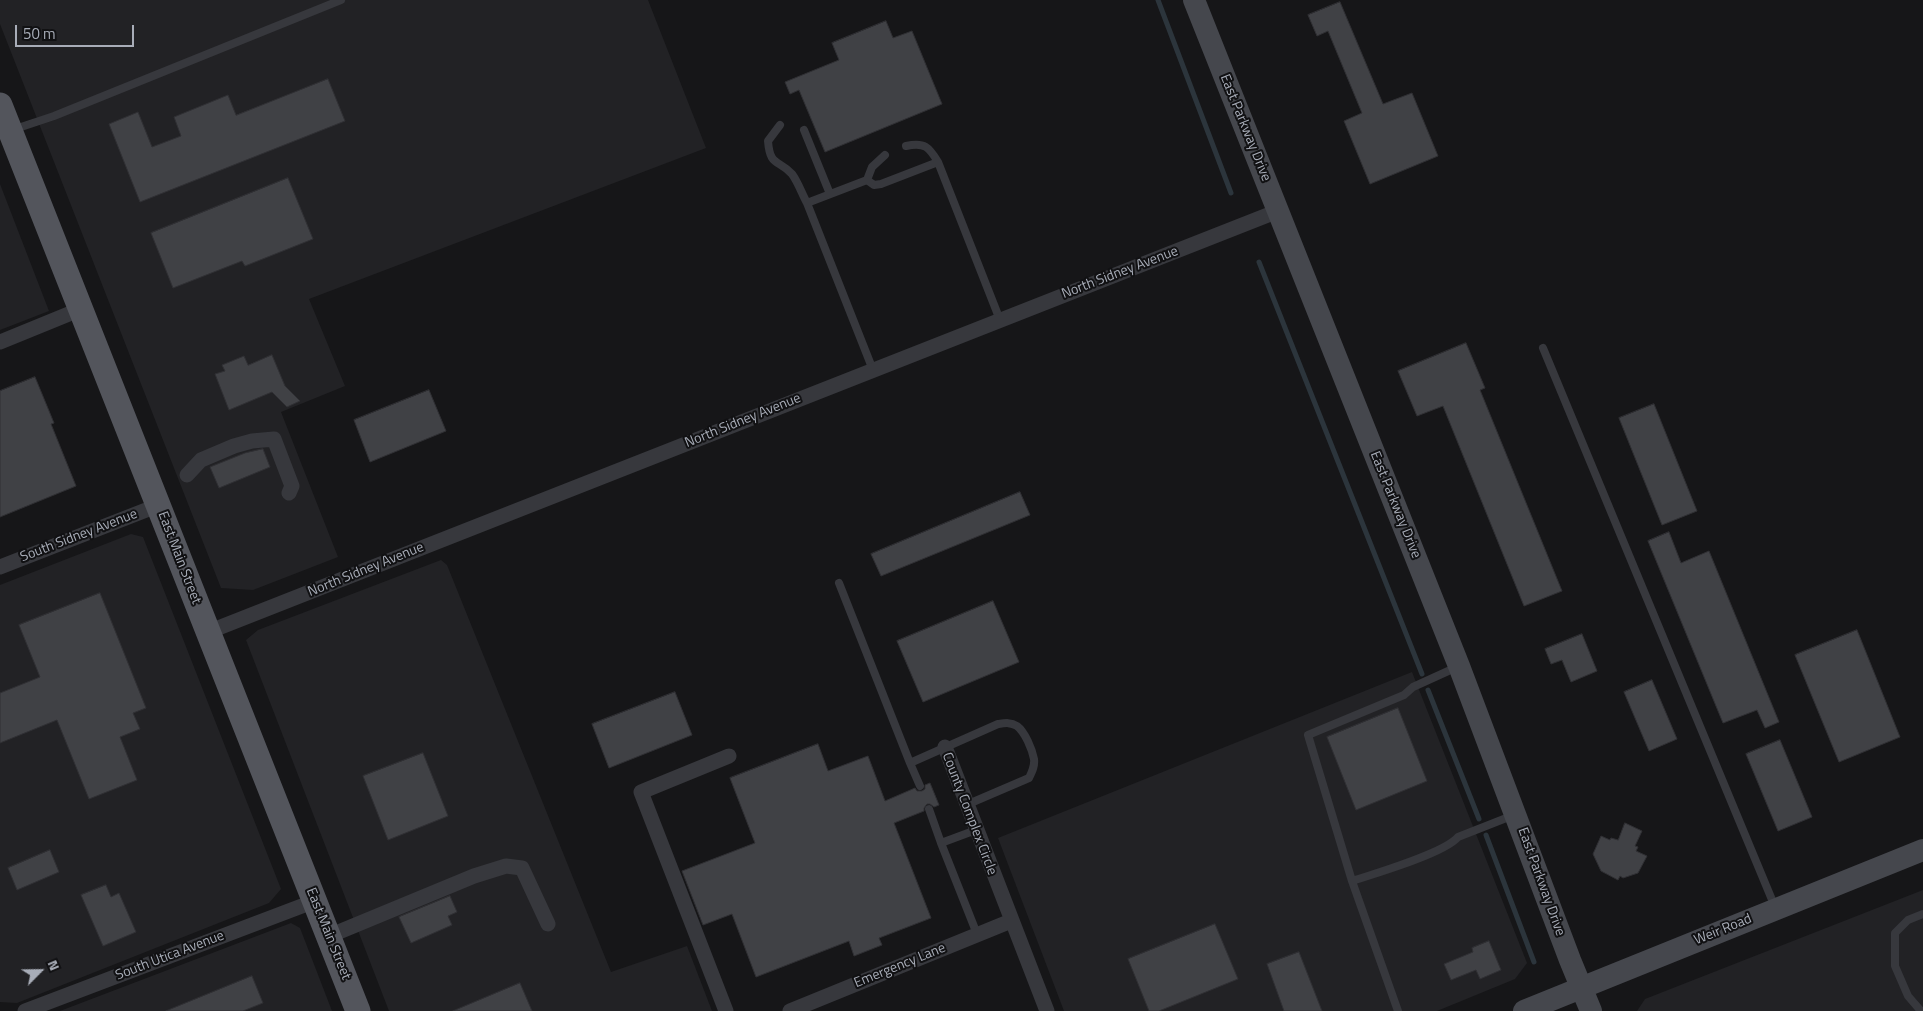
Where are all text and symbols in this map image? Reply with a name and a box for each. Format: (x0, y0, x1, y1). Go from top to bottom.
scale bar (18, 15, 136, 47)
text: 50 m (23, 22, 56, 45)
street label: East Parkway Drive (1216, 72, 1274, 184)
street label: North Sidney Avenue (1059, 243, 1181, 303)
street label: North Sidney Avenue (683, 390, 803, 452)
street label: East Parkway Drive (1366, 449, 1424, 561)
street label: South Sidney Avenue (18, 506, 140, 566)
street label: East Main Street (154, 509, 204, 607)
street label: North Sidney Avenue (306, 539, 426, 601)
street label: County Complex Circle (938, 750, 1000, 878)
street label: East Parkway Drive (1514, 826, 1568, 938)
street label: East Main Street (302, 886, 354, 982)
street label: Weir Road (1692, 911, 1754, 949)
street label: South Utica Avenue (113, 928, 227, 984)
street label: Emergency Lane (852, 940, 948, 992)
north arrow (15, 946, 65, 996)
text: N (43, 956, 66, 974)

